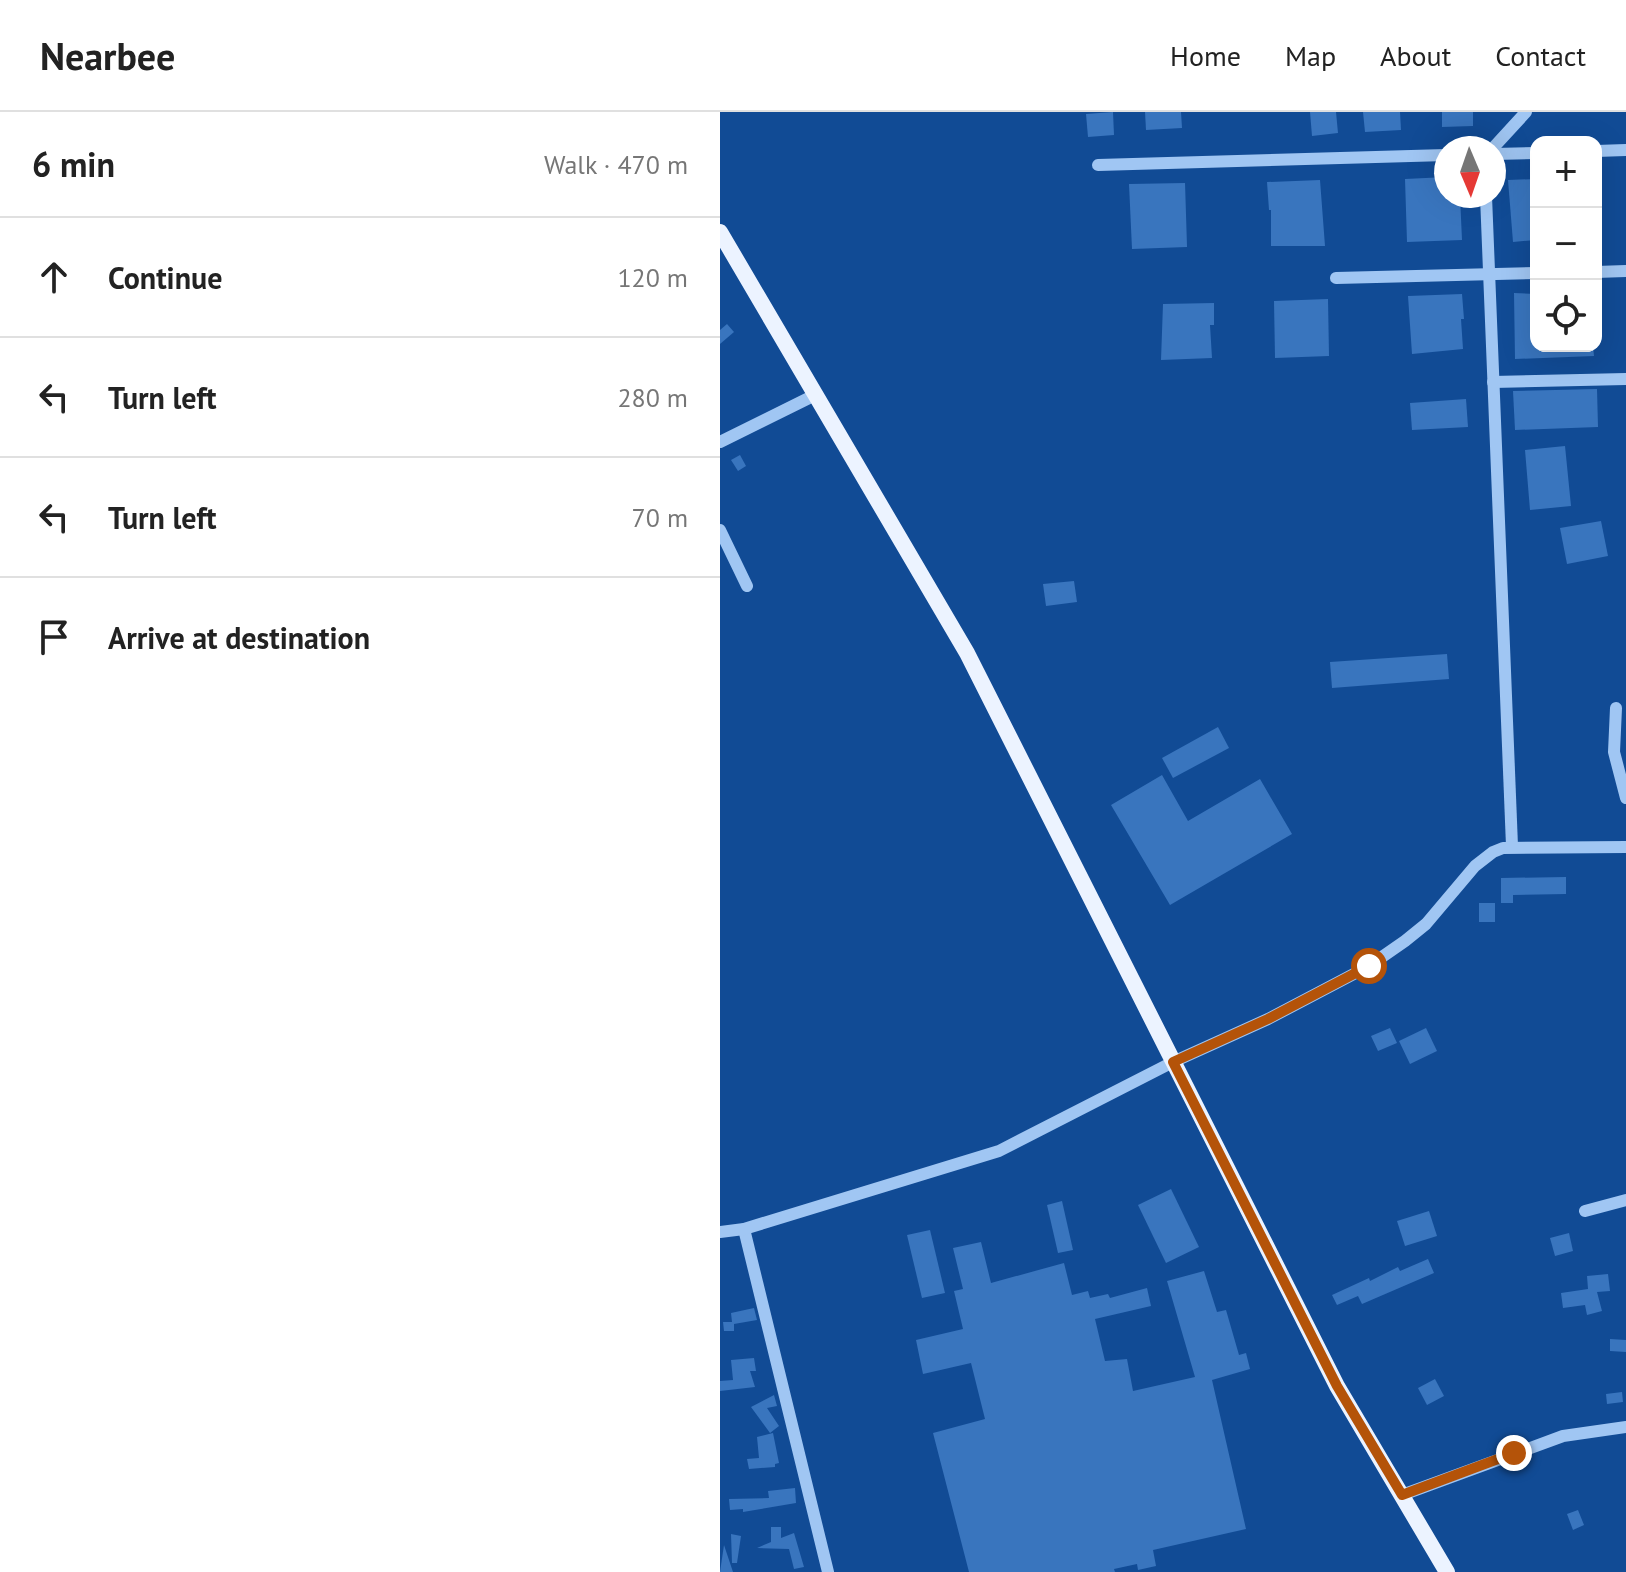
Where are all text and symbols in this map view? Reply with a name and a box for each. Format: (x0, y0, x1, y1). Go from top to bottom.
text: Nearbee (40, 31, 175, 80)
text: Home (1170, 37, 1241, 74)
text: Map (1285, 37, 1336, 74)
text: About (1380, 37, 1451, 74)
text: Contact (1495, 37, 1586, 74)
north arrow (1434, 136, 1506, 208)
map controls (1530, 136, 1602, 352)
button: + (1530, 136, 1602, 208)
text: 6 min (32, 142, 115, 186)
text: Walk · 470 m (544, 148, 688, 181)
button: − (1530, 208, 1602, 280)
icon: ahead (32, 255, 76, 299)
text: Continue (108, 258, 222, 297)
text: 120 m (617, 261, 688, 294)
button: locate (1530, 280, 1602, 352)
icon: left (32, 375, 76, 419)
text: Turn left (108, 378, 216, 417)
text: 280 m (617, 381, 688, 414)
icon: left (32, 495, 76, 539)
text: Turn left (108, 498, 216, 537)
text: 70 m (632, 501, 688, 534)
icon: arrive (32, 615, 76, 659)
text: Arrive at destination (108, 618, 370, 657)
route start (1351, 948, 1387, 984)
route end (1496, 1435, 1532, 1471)

